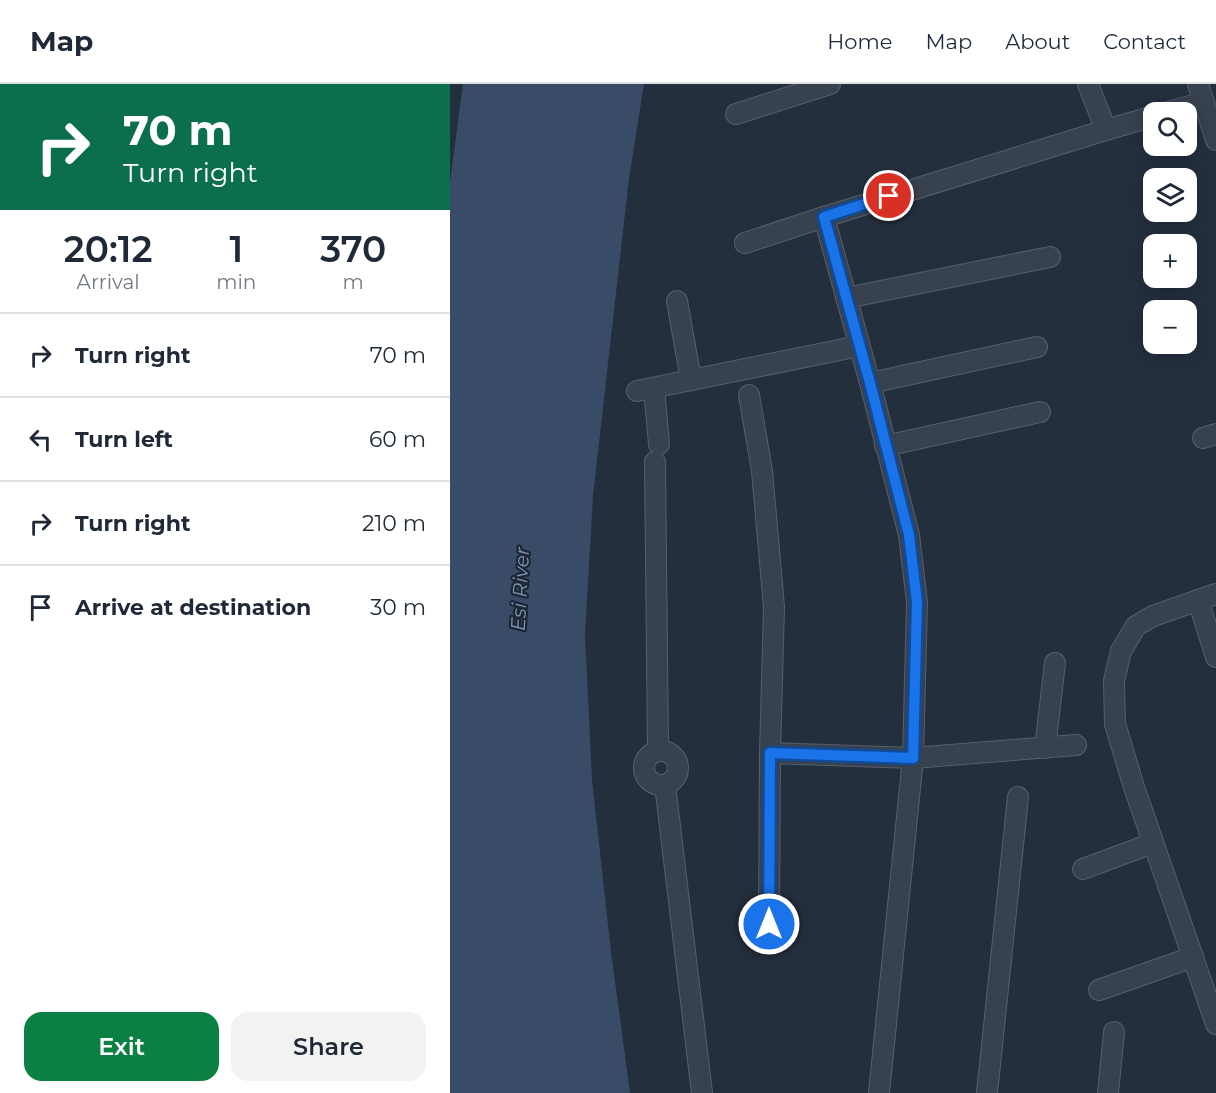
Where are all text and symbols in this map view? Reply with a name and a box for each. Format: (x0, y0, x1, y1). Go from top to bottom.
text: Map (30, 24, 93, 58)
text: Home (827, 29, 892, 54)
text: Map (925, 29, 972, 54)
text: About (1005, 29, 1070, 54)
text: Contact (1103, 29, 1186, 54)
map controls (1143, 102, 1197, 354)
button: search (1143, 102, 1197, 156)
text: 70 m (123, 104, 233, 156)
icon: right (24, 108, 102, 186)
text: Turn right (123, 156, 258, 189)
button: layers (1143, 168, 1197, 222)
pin (863, 170, 914, 221)
icon: arrive (872, 179, 905, 212)
text: 20:12 (64, 227, 152, 271)
text: 1 (229, 227, 243, 271)
text: 370 (320, 227, 386, 271)
button: + (1143, 234, 1197, 288)
text: Arrival (77, 270, 140, 294)
text: min (216, 270, 256, 294)
text: m (343, 270, 364, 294)
button: − (1143, 300, 1197, 354)
icon: right (24, 339, 57, 372)
text: Turn right (75, 342, 190, 369)
text: 70 m (370, 342, 426, 369)
icon: left (24, 423, 57, 456)
text: Turn left (75, 426, 173, 453)
text: 60 m (369, 426, 426, 453)
icon: right (24, 507, 57, 540)
text: Turn right (75, 510, 190, 537)
text: 210 m (362, 510, 426, 537)
water label: Esi River (506, 545, 534, 632)
icon: arrive (24, 591, 57, 624)
text: Arrive at destination (75, 594, 311, 621)
text: 30 m (370, 594, 426, 621)
position arrow (737, 892, 801, 956)
button: Exit (24, 1012, 219, 1081)
button: Share (231, 1012, 426, 1081)

